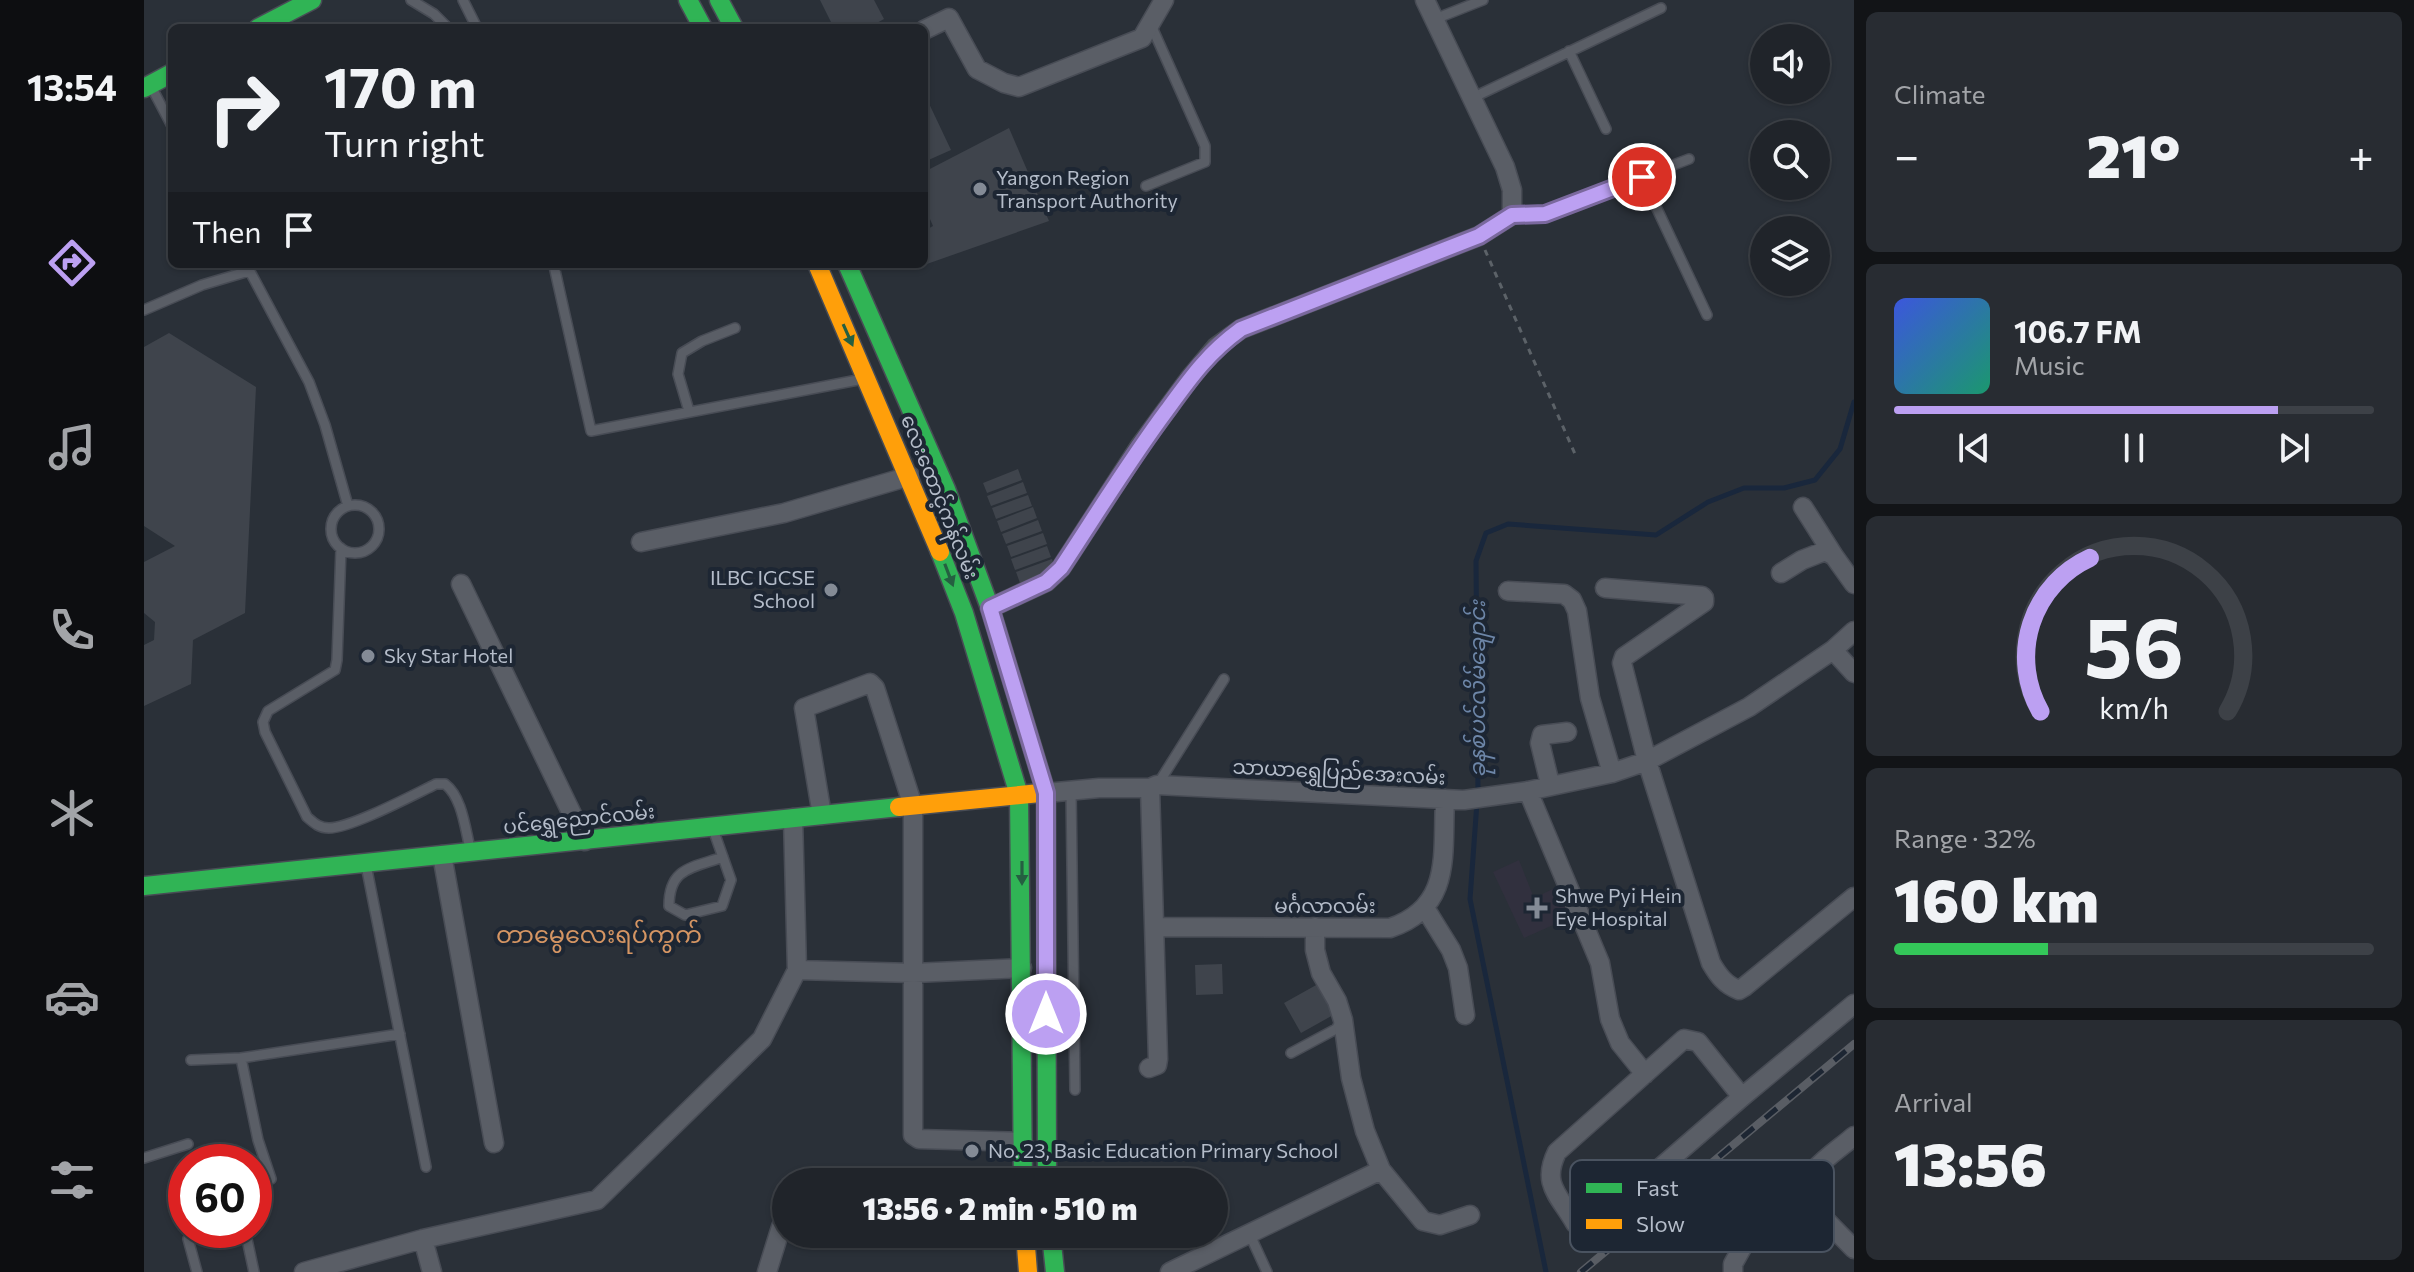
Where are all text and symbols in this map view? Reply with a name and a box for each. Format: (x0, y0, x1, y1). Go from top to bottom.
map controls (1750, 24, 1830, 296)
button: sound (1750, 24, 1830, 104)
text: 170 m (324, 51, 477, 120)
icon: right (192, 56, 296, 160)
text: 13:54 (27, 64, 117, 108)
text: Climate (1894, 78, 1986, 109)
text: 21° (2086, 117, 2181, 190)
text: Turn right (324, 120, 485, 164)
button: search (1750, 120, 1830, 200)
text: − (1894, 127, 1919, 181)
text: + (2348, 127, 2374, 181)
pin (1608, 143, 1676, 211)
icon: arrive (1620, 155, 1664, 199)
place label: Yangon Region Transport Authority (996, 165, 1178, 212)
marker: Yangon Region Transport Authority (971, 180, 989, 198)
icon: arrive (277, 208, 321, 252)
text: Then (192, 212, 261, 249)
button: layers (1750, 216, 1830, 296)
icon: directions (44, 235, 100, 291)
text: 106.7 FM (2014, 312, 2142, 349)
one-way arrow (841, 324, 855, 347)
text: Music (2014, 349, 2085, 380)
street label: လေးထောင့်ကန်လမ်း (892, 410, 986, 584)
icon: music (44, 419, 100, 475)
icon: previous (1952, 426, 1996, 470)
icon: pause (2112, 426, 2156, 470)
icon: next (2272, 426, 2316, 470)
one-way arrow (943, 563, 956, 587)
place label: ILBC IGCSE School (710, 565, 815, 612)
marker: ILBC IGCSE School (822, 581, 840, 599)
text: 56 (2084, 593, 2184, 695)
water label: ခုနစ်ပင်လိမ်ချောင်း (1462, 599, 1496, 778)
icon: phone (44, 602, 100, 658)
place label: Sky Star Hotel (384, 643, 513, 667)
marker: Sky Star Hotel (359, 647, 377, 665)
text: km/h (2099, 690, 2169, 725)
street label: သာယာရွှေပြည်အေးလမ်း (1232, 752, 1446, 794)
icon: climate (44, 785, 100, 841)
street label: ပင်ရွှေညောင်လမ်း (502, 797, 656, 843)
text: Range · 32% (1894, 822, 2036, 853)
one-way arrow (1016, 861, 1028, 886)
text: 160 km (1894, 861, 2099, 934)
place label: Shwe Pyi Hein Eye Hospital (1555, 883, 1682, 930)
street label: မင်္ဂလာလမ်း (1274, 892, 1376, 917)
marker: Shwe Pyi Hein Eye Hospital (1526, 897, 1548, 919)
district label: တာမွေလေးရပ်ကွက် (496, 919, 702, 954)
icon: car (44, 969, 100, 1025)
position arrow (1004, 972, 1088, 1056)
text: Arrival (1894, 1086, 1973, 1117)
text: 13:56 (1894, 1125, 2047, 1198)
place label: No. 23, Basic Education Primary School (988, 1138, 1338, 1162)
marker: No. 23, Basic Education Primary School (963, 1142, 981, 1160)
speed limit sign: 60 (168, 1144, 272, 1248)
icon: filters (44, 1152, 100, 1208)
legend (1570, 1160, 1834, 1252)
text: Fast (1636, 1174, 1679, 1201)
text: 13:56 · 2 min · 510 m (862, 1189, 1138, 1226)
text: Slow (1636, 1210, 1685, 1237)

